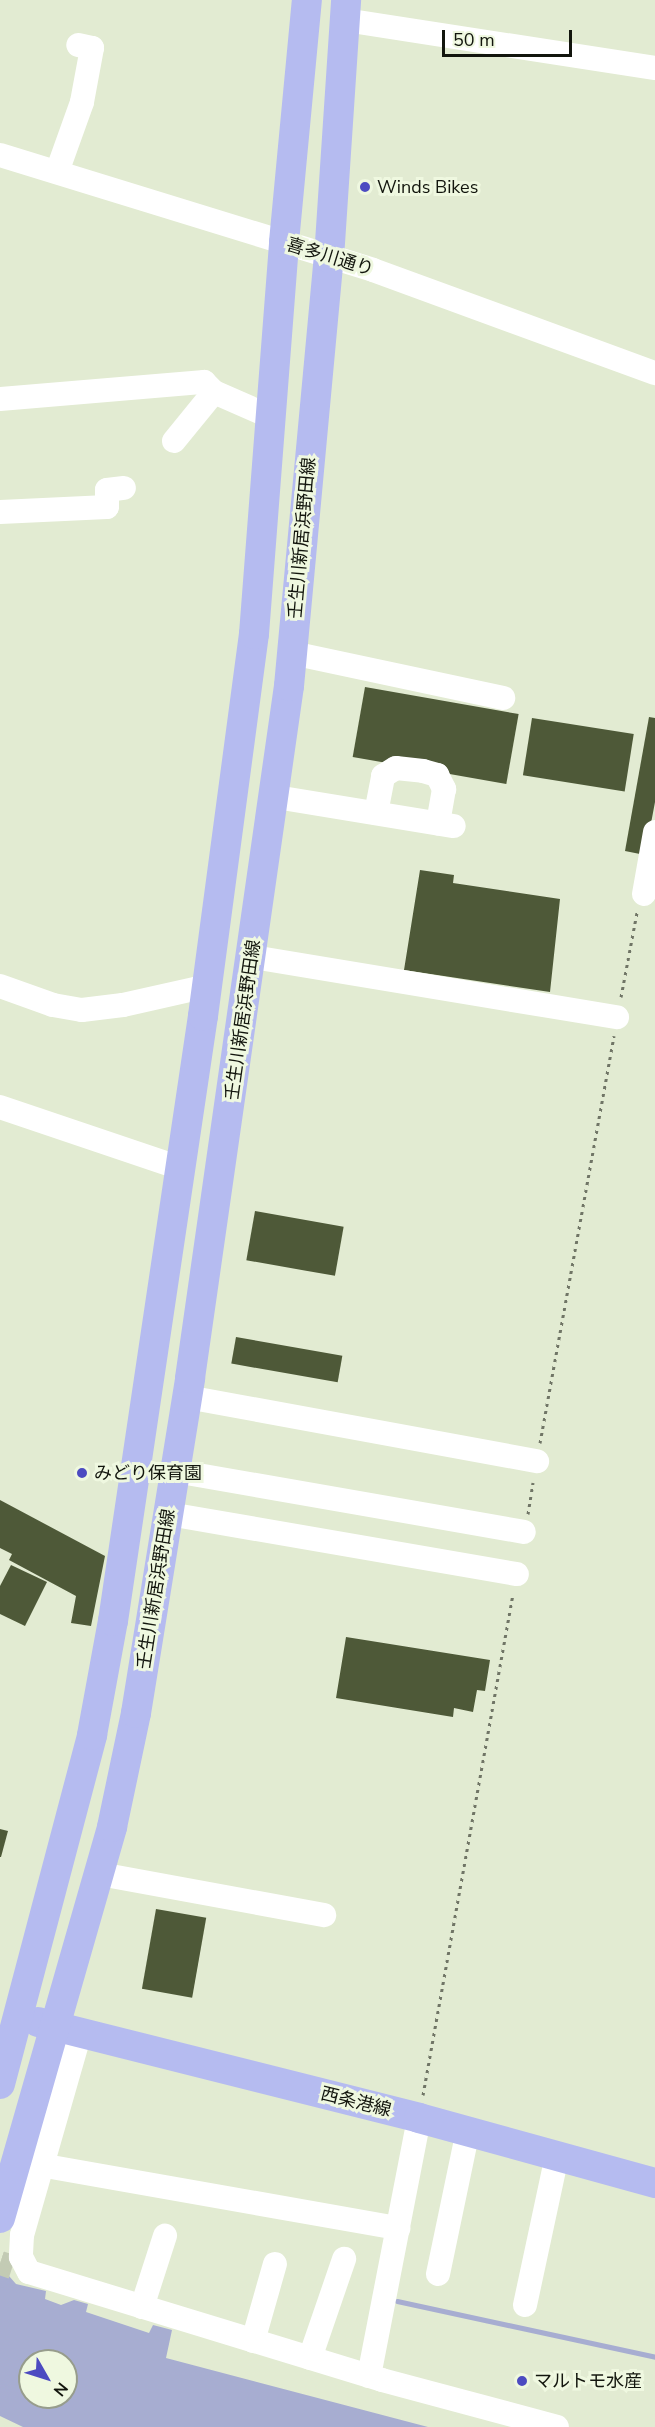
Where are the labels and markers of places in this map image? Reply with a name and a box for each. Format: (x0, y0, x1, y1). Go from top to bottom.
place label: Winds Bikes (377, 176, 478, 198)
marker: Winds Bikes (358, 180, 372, 194)
place label: みどり保育園 (94, 1462, 202, 1484)
marker: みどり保育園 (75, 1466, 89, 1480)
place label: マルトモ水産 (534, 2370, 642, 2392)
marker: マルトモ水産 (515, 2374, 529, 2388)

